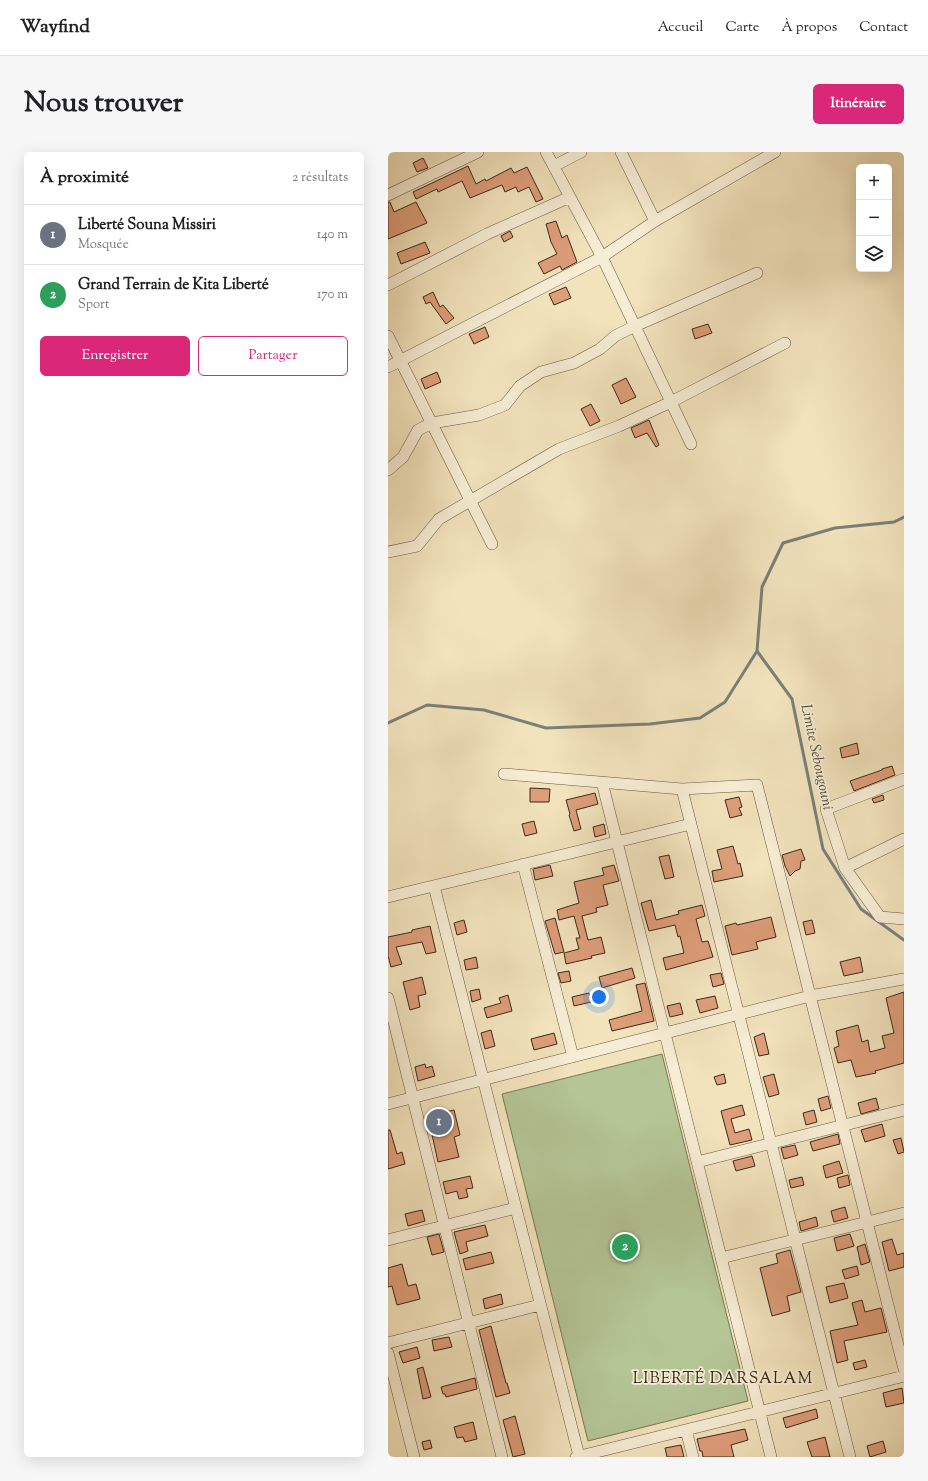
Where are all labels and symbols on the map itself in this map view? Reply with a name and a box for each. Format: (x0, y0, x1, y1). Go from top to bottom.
water label: Limite Sebougouni (794, 702, 838, 812)
your location (589, 987, 609, 1007)
pin: 1 (426, 1107, 452, 1137)
pin: 2 (612, 1232, 638, 1262)
district label: LIBERTÉ DARSALAM (633, 1368, 813, 1391)

